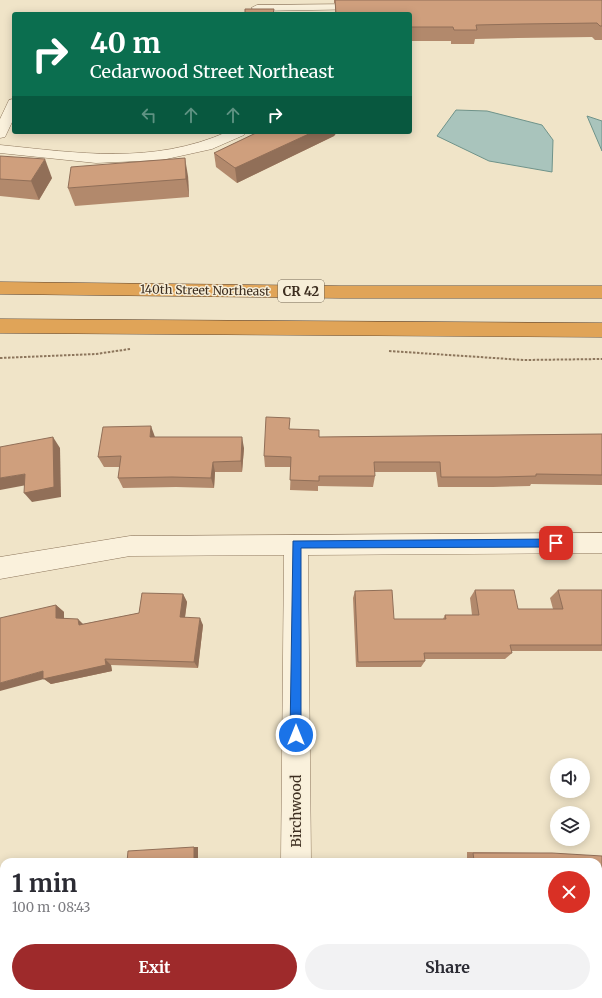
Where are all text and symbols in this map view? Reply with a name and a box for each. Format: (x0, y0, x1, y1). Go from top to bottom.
text: 40 m (90, 25, 161, 61)
icon: right (24, 28, 76, 80)
text: Cedarwood Street Northeast (90, 60, 334, 83)
icon: left (138, 104, 160, 126)
icon: ahead (180, 104, 202, 126)
icon: ahead (222, 104, 244, 126)
icon: right (264, 104, 286, 126)
road number: CR 42 (278, 280, 324, 302)
street label: 140th Street Northeast (140, 281, 270, 299)
pin (539, 526, 573, 560)
icon: arrive (545, 532, 567, 554)
position arrow (275, 714, 317, 756)
map controls (550, 758, 590, 846)
button: sound (550, 758, 590, 798)
street label: Birchwood (287, 774, 305, 847)
button: layers (550, 806, 590, 846)
text: 1 min (12, 868, 77, 899)
button: close (548, 871, 590, 913)
text: 100 m · 08:43 (12, 899, 90, 916)
button: Exit (12, 944, 297, 990)
button: Share (305, 944, 590, 990)

